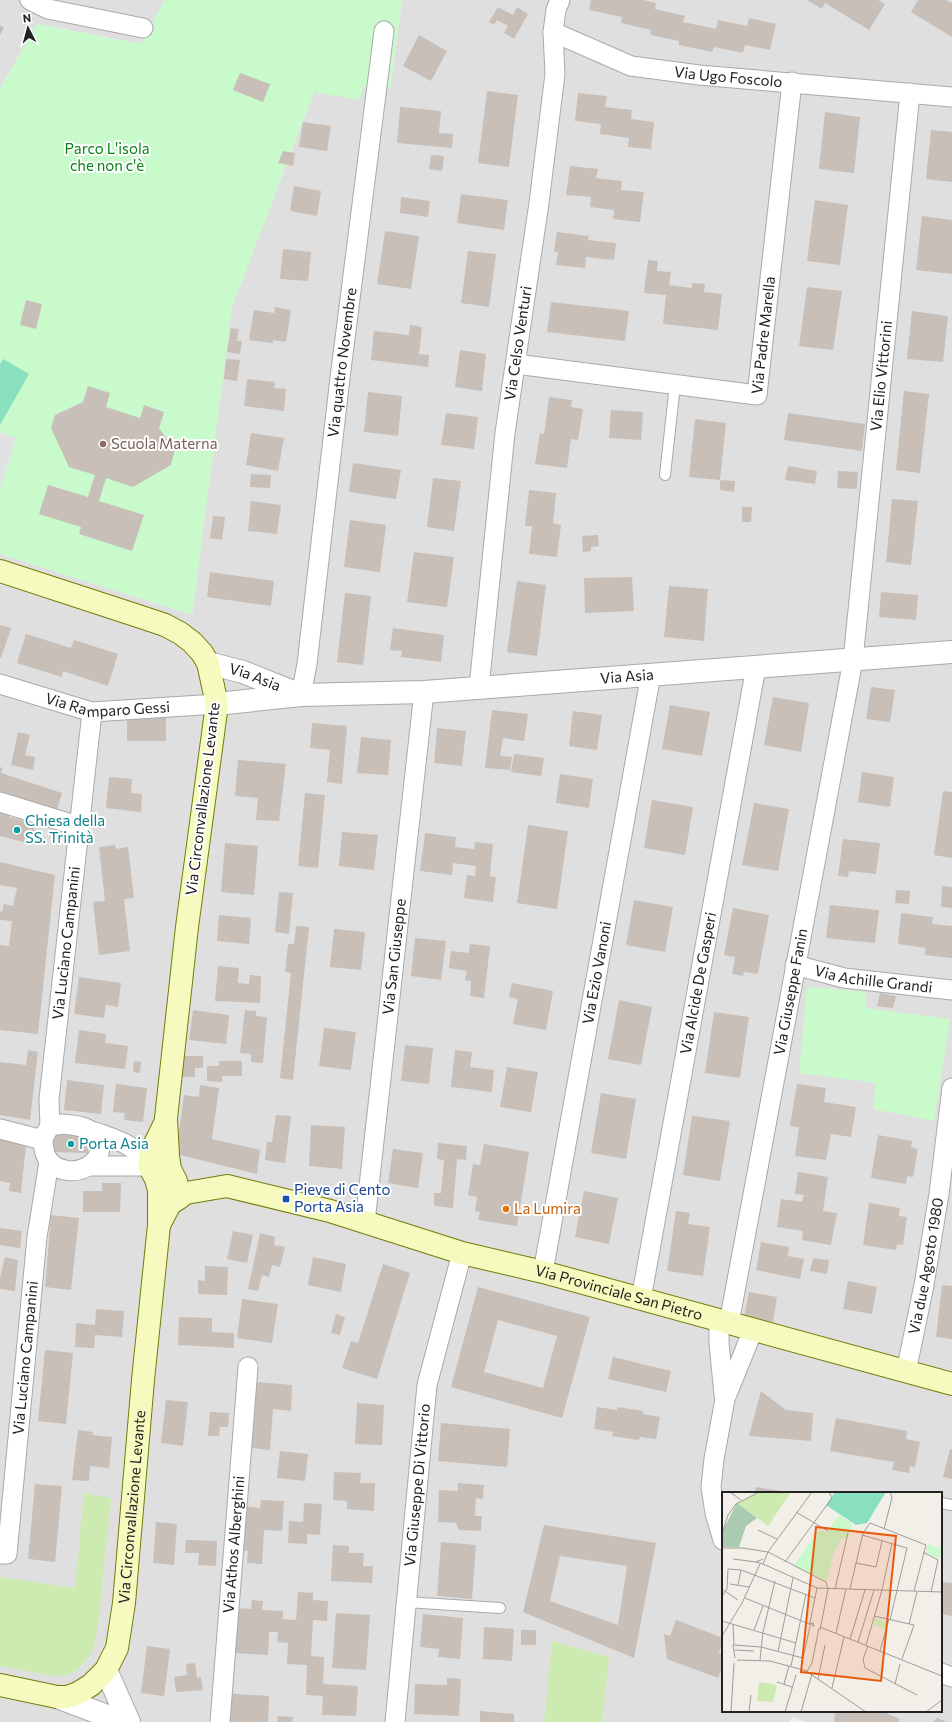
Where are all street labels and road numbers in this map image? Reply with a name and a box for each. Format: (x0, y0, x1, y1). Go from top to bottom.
street label: Via Ugo Foscolo (673, 62, 783, 90)
street label: Via Padre Marella (747, 275, 778, 395)
street label: Via Celso Venturi (500, 285, 535, 402)
street label: Via quattro Novembre (323, 286, 359, 438)
street label: Via Elio Vittorini (866, 320, 895, 432)
street label: Via Asia (227, 659, 284, 694)
street label: Via Asia (599, 665, 654, 687)
street label: Via Ramparo Gessi (43, 688, 170, 720)
street label: Via Circonvallazione Levante (181, 701, 223, 896)
street label: Via Luciano Campanini (48, 865, 83, 1021)
street label: Via San Giuseppe (378, 897, 409, 1016)
street label: Via Alcide De Gasperi (676, 911, 719, 1055)
street label: Via Ezio Vanoni (578, 920, 614, 1026)
street label: Via Giuseppe Fanin (769, 927, 811, 1056)
street label: Via Achille Grandi (813, 961, 933, 996)
street label: Via due Agosto 1980 (904, 1196, 946, 1336)
street label: Via Provinciale San Pietro (534, 1260, 705, 1323)
street label: Via Luciano Campanini (8, 1280, 41, 1435)
street label: Via Giuseppe Di Vittorio (400, 1403, 433, 1567)
street label: Via Circonvallazione Levante (114, 1409, 148, 1605)
street label: Via Athos Alberghini (219, 1475, 247, 1614)

